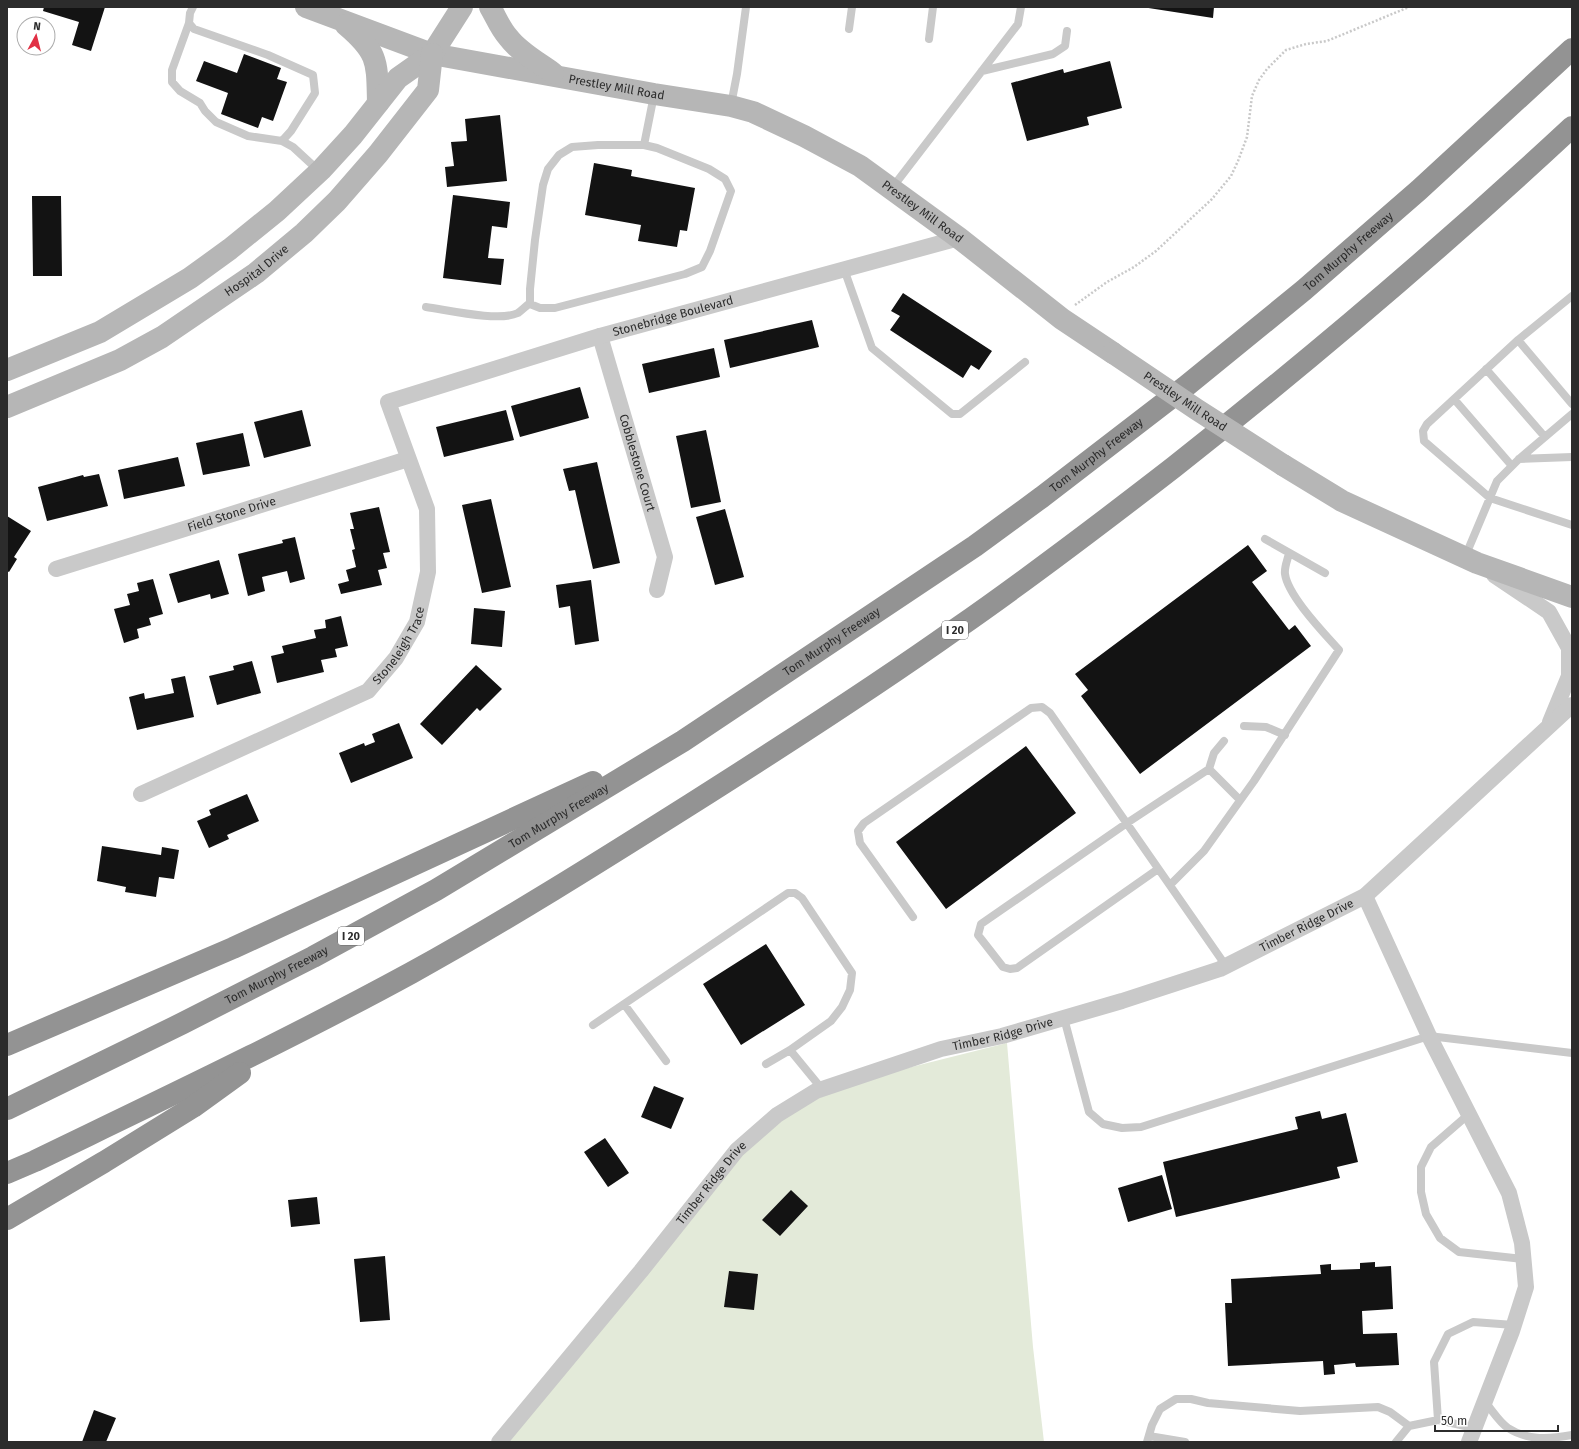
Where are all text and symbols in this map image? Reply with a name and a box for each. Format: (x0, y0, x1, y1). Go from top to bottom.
north arrow (16, 16, 56, 56)
text: N (33, 20, 42, 33)
street label: Prestley Mill Road (568, 72, 665, 103)
street label: Prestley Mill Road (879, 177, 966, 246)
street label: Tom Murphy Freeway (1301, 209, 1396, 294)
street label: Hospital Drive (222, 242, 292, 299)
street label: Stonebridge Boulevard (611, 293, 735, 339)
street label: Prestley Mill Road (1141, 369, 1230, 434)
street label: Cobblestone Court (616, 412, 658, 514)
street label: Tom Murphy Freeway (1047, 415, 1146, 495)
street label: Field Stone Drive (186, 494, 278, 535)
street label: Tom Murphy Freeway (780, 604, 883, 679)
street label: Stoneleigh Trace (370, 605, 427, 687)
road number: I 20 (942, 621, 968, 639)
street label: Tom Murphy Freeway (506, 781, 611, 851)
street label: Timber Ridge Drive (1257, 896, 1356, 955)
road number: I 20 (338, 927, 364, 945)
street label: Tom Murphy Freeway (223, 943, 331, 1007)
street label: Timber Ridge Drive (951, 1015, 1055, 1053)
street label: Timber Ridge Drive (673, 1138, 749, 1227)
scale bar (1435, 1407, 1558, 1433)
text: 50 m (1441, 1414, 1467, 1428)

